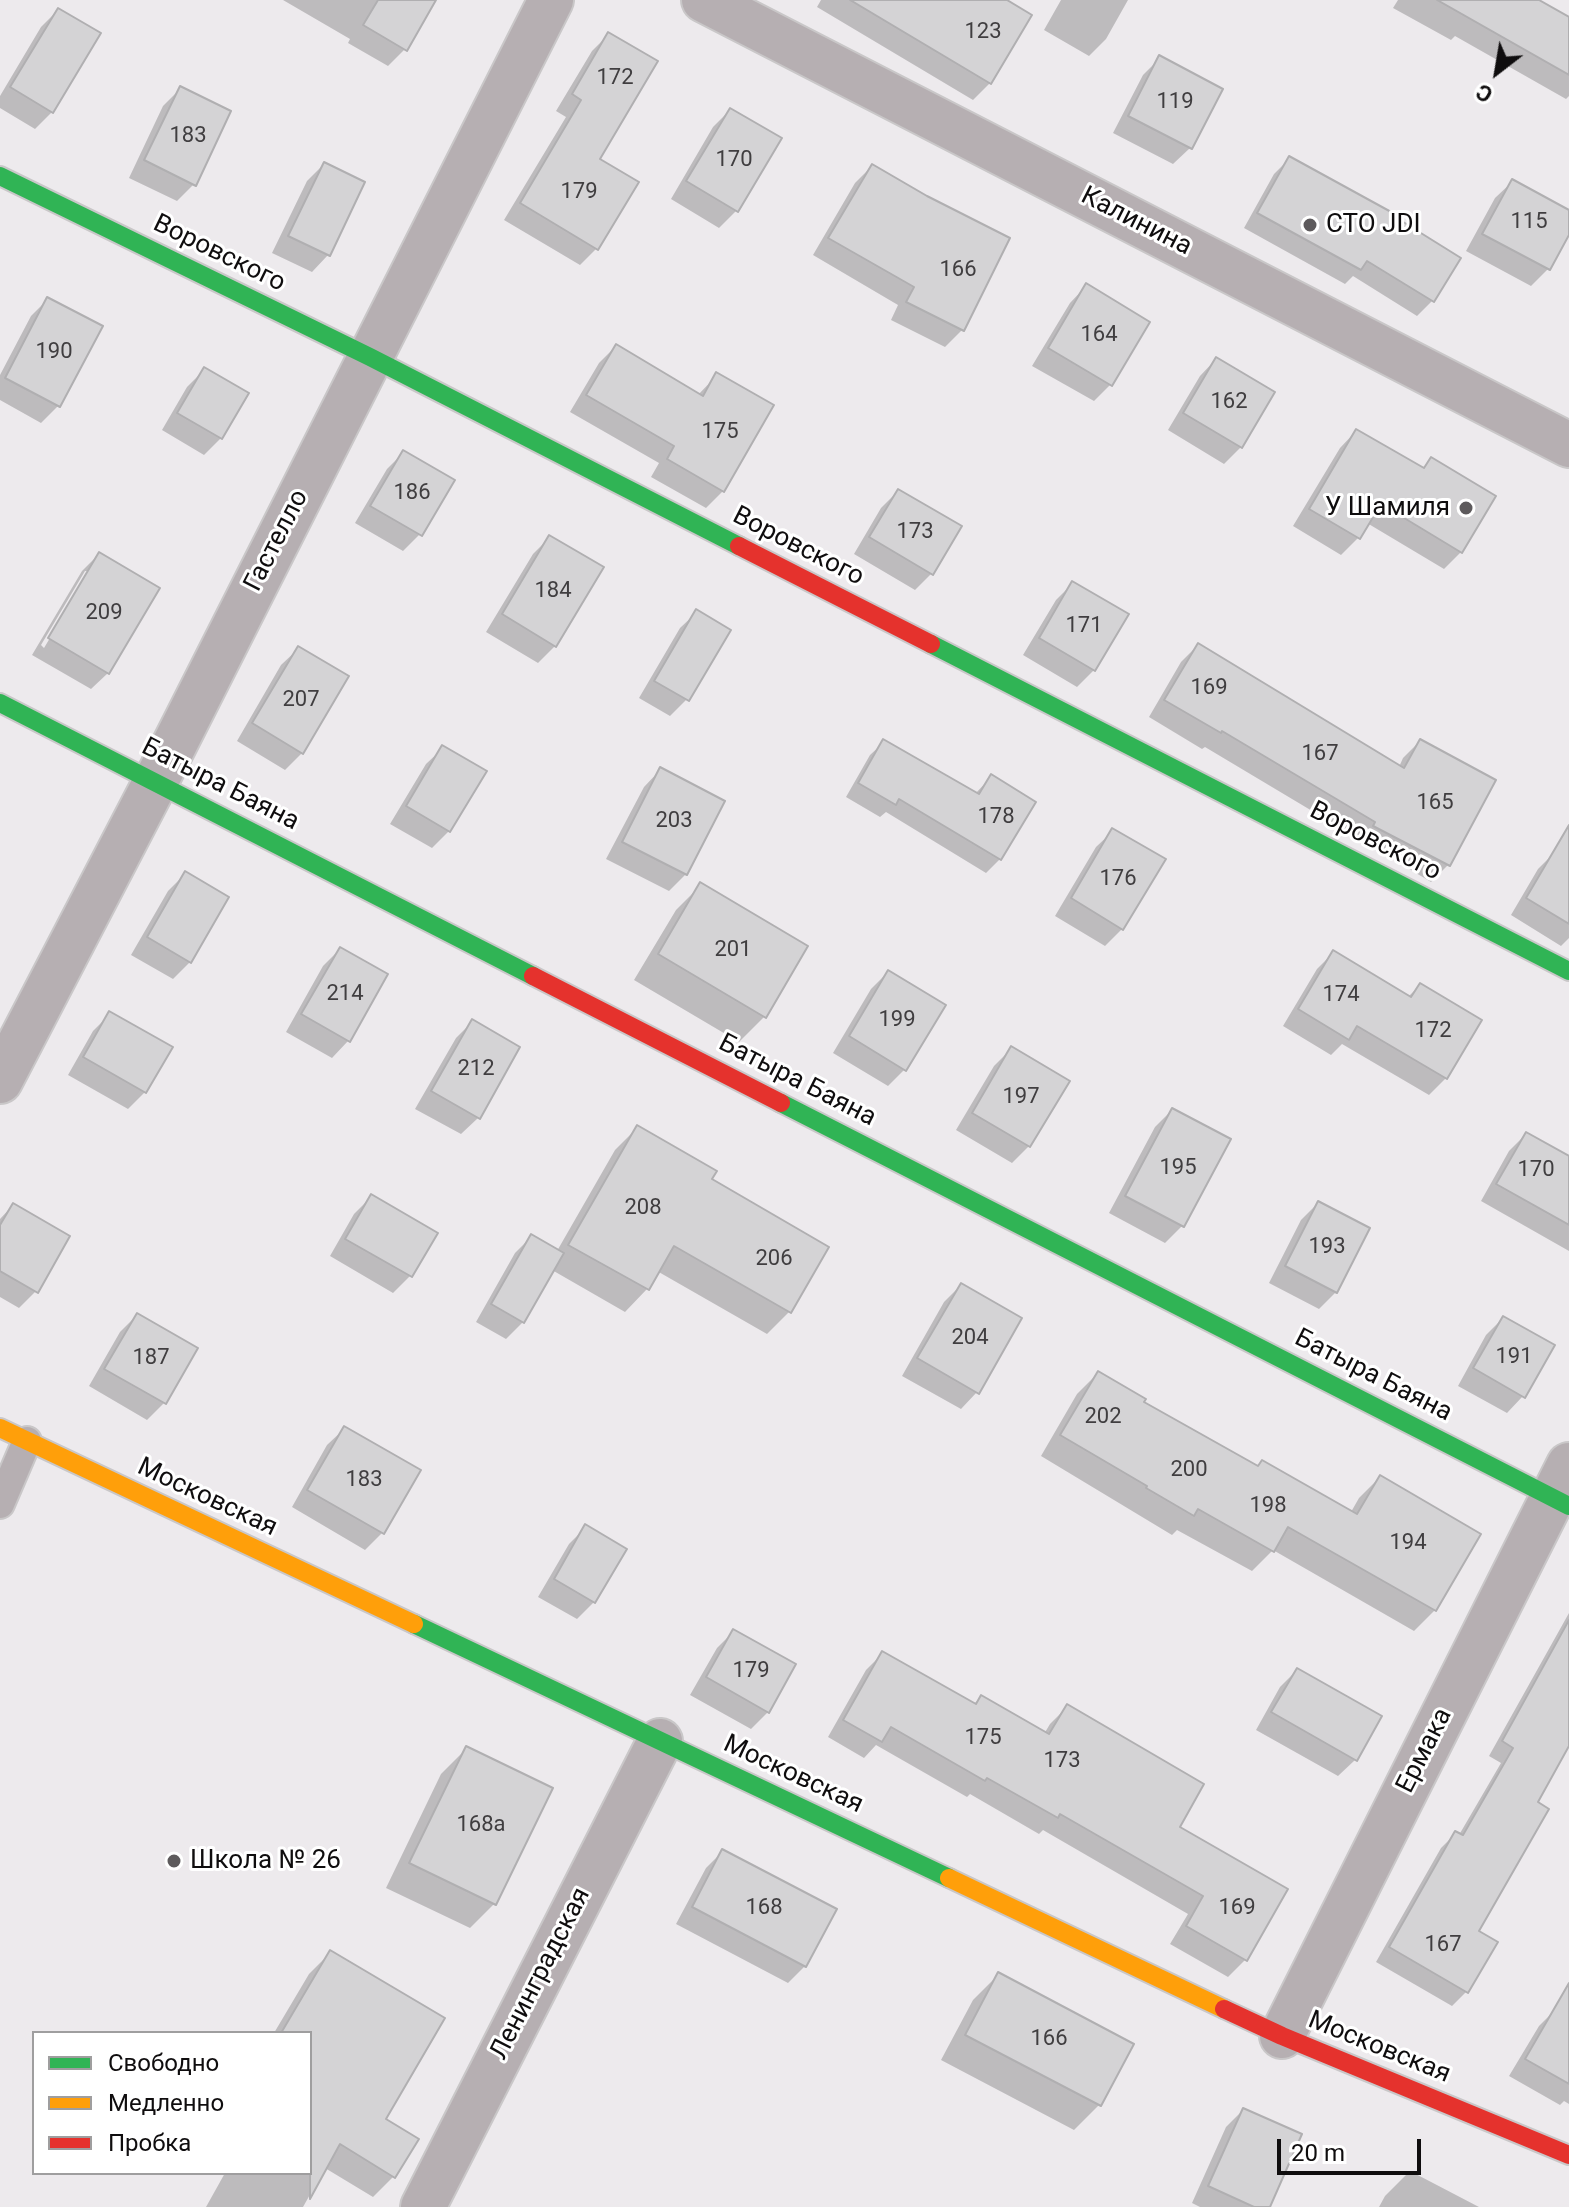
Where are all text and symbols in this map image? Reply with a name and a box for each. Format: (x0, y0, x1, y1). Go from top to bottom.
house number: 123 (964, 19, 1002, 45)
north arrow (1457, 32, 1537, 112)
house number: 172 (596, 65, 634, 91)
text: С (1472, 79, 1497, 107)
house number: 119 (1156, 89, 1194, 115)
house number: 183 (169, 123, 207, 149)
house number: 170 (715, 147, 753, 173)
house number: 179 (560, 179, 598, 205)
street label: Калинина (1075, 181, 1197, 263)
street label: Воровского (148, 209, 290, 299)
place label: СТО JDI (1326, 209, 1421, 241)
house number: 115 (1510, 209, 1548, 235)
marker: СТО JDI (1301, 216, 1319, 234)
house number: 166 (939, 257, 977, 283)
house number: 164 (1080, 322, 1118, 348)
house number: 190 (35, 339, 73, 365)
house number: 162 (1210, 389, 1248, 415)
house number: 175 (701, 419, 739, 445)
house number: 186 (393, 480, 431, 506)
street label: Гастелло (238, 485, 316, 597)
place label: У Шамиля (1325, 492, 1450, 524)
marker: У Шамиля (1457, 499, 1475, 517)
street label: Воровского (727, 501, 869, 593)
house number: 173 (896, 519, 934, 545)
house number: 184 (534, 578, 572, 604)
house number: 209 (85, 600, 123, 626)
house number: 171 (1065, 613, 1103, 639)
house number: 169 (1190, 675, 1228, 701)
house number: 207 (282, 687, 320, 713)
street label: Батыра Баяна (136, 732, 304, 838)
house number: 167 (1301, 741, 1339, 767)
house number: 165 (1416, 790, 1454, 816)
street label: Воровского (1304, 796, 1446, 888)
house number: 178 (977, 804, 1015, 830)
house number: 203 (655, 808, 693, 834)
house number: 176 (1099, 866, 1137, 892)
house number: 201 (714, 937, 752, 963)
house number: 214 (326, 981, 364, 1007)
house number: 174 (1322, 982, 1360, 1008)
house number: 199 (878, 1007, 916, 1033)
house number: 172 (1414, 1018, 1452, 1044)
street label: Батыра Баяна (713, 1028, 881, 1134)
house number: 212 (457, 1056, 495, 1082)
house number: 197 (1002, 1084, 1040, 1110)
house number: 195 (1159, 1155, 1197, 1181)
house number: 170 (1517, 1157, 1555, 1183)
house number: 208 (624, 1195, 662, 1221)
house number: 193 (1308, 1234, 1346, 1260)
house number: 206 (755, 1246, 793, 1272)
street label: Батыра Баяна (1289, 1323, 1457, 1429)
house number: 204 (951, 1325, 989, 1351)
house number: 191 (1495, 1344, 1533, 1370)
house number: 187 (132, 1345, 170, 1371)
house number: 202 (1084, 1404, 1122, 1430)
street label: Московская (132, 1452, 282, 1544)
house number: 200 (1170, 1457, 1208, 1483)
house number: 183 (345, 1467, 383, 1493)
house number: 198 (1249, 1493, 1287, 1519)
house number: 194 (1389, 1530, 1427, 1556)
house number: 179 (732, 1658, 770, 1684)
street label: Ермака (1390, 1703, 1460, 1799)
house number: 175 (964, 1725, 1002, 1751)
street label: Московская (718, 1729, 868, 1821)
house number: 173 (1043, 1748, 1081, 1774)
house number: 168а (456, 1812, 506, 1838)
place label: Школа № 26 (190, 1845, 341, 1877)
marker: Школа № 26 (165, 1852, 183, 1870)
street label: Ленинградская (484, 1883, 598, 2065)
house number: 168 (745, 1895, 783, 1921)
house number: 169 (1218, 1895, 1256, 1921)
house number: 167 (1424, 1932, 1462, 1958)
street label: Московская (1303, 2005, 1455, 2091)
house number: 166 (1030, 2026, 1068, 2052)
legend (32, 2031, 312, 2175)
text: Свободно (108, 2049, 219, 2077)
text: Медленно (108, 2089, 224, 2117)
scale bar (1281, 2123, 1425, 2173)
text: Пробка (108, 2129, 191, 2157)
text: 20 m (1291, 2139, 1345, 2167)

